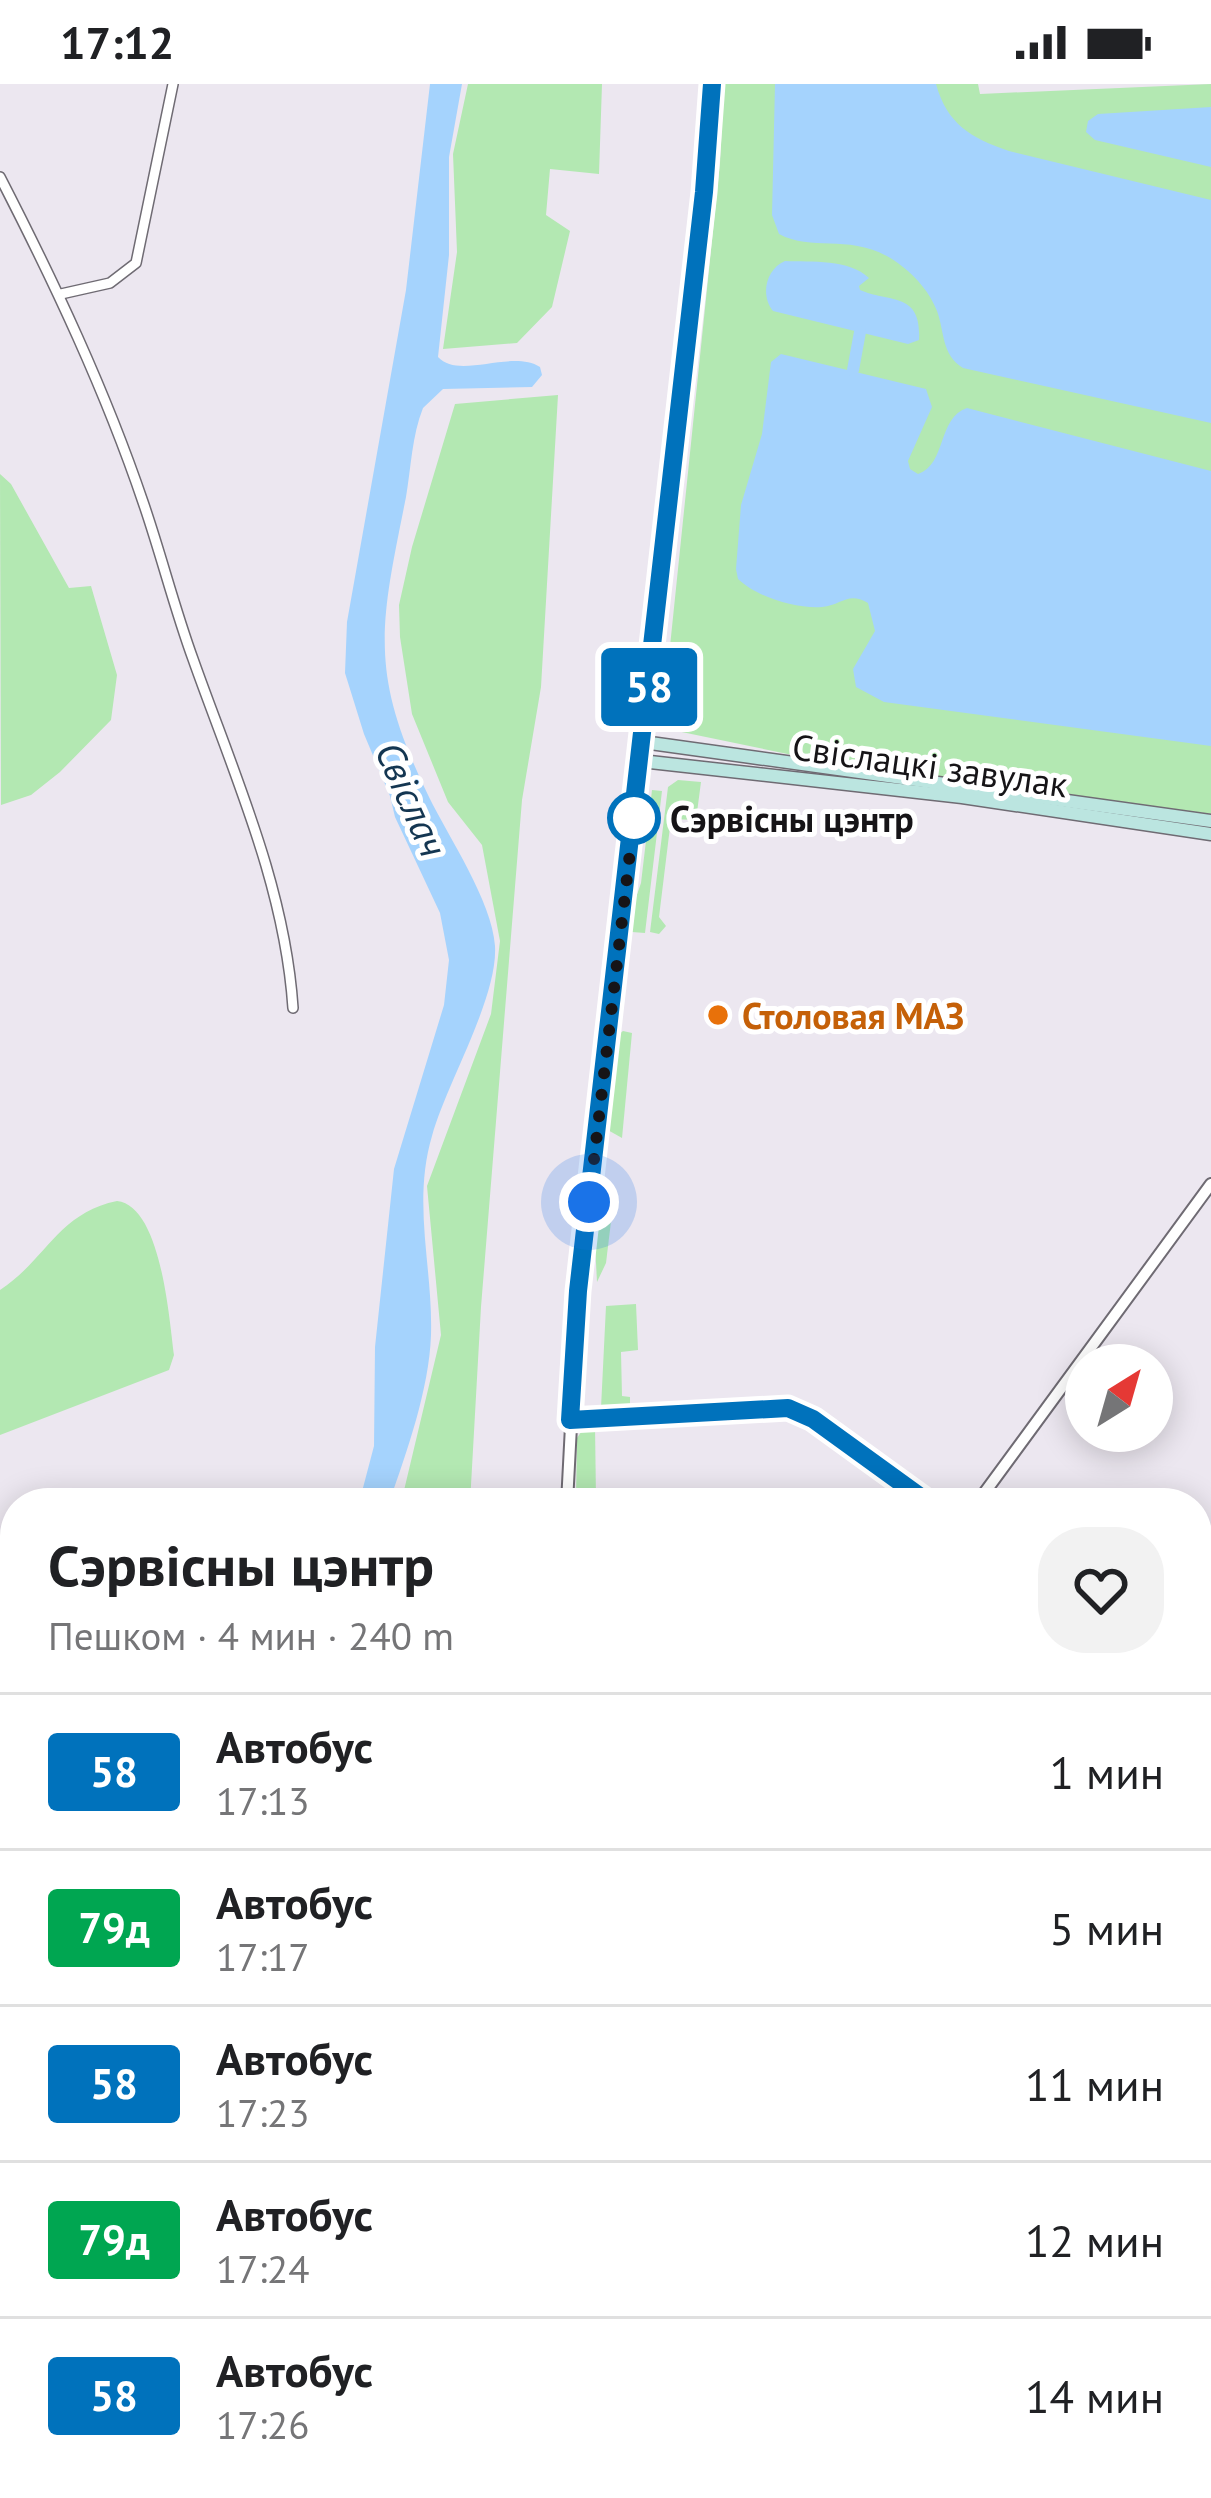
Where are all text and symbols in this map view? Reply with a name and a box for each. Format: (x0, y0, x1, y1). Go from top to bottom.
text: 17:12 (60, 13, 174, 71)
line badge: 58 (595, 648, 703, 726)
text: 58 (625, 659, 673, 714)
street label: Свіслацкі завулак (789, 722, 1071, 808)
water label: Свіслач (364, 734, 460, 864)
marker: Сэрвісны цэнтр (609, 793, 659, 843)
place label: Сэрвісны цэнтр (670, 795, 914, 842)
place label: Столовая МАЗ (742, 992, 964, 1039)
marker: Столовая МАЗ (705, 1002, 731, 1028)
your location (559, 1172, 619, 1232)
north arrow (1065, 1344, 1173, 1452)
map controls (1065, 1344, 1173, 1452)
button: heart (1038, 1527, 1164, 1653)
text: Сэрвісны цэнтр (48, 1528, 434, 1602)
text: Пешком · 4 мин · 240 m (48, 1610, 454, 1661)
text: Автобус (216, 1717, 373, 1775)
text: 1 мин (1050, 1743, 1164, 1801)
text: 58 (90, 1744, 138, 1799)
text: 17:13 (216, 1775, 310, 1826)
text: Автобус (216, 1873, 373, 1931)
text: 5 мин (1050, 1899, 1164, 1957)
text: 79д (78, 1900, 150, 1955)
text: 17:17 (216, 1931, 310, 1982)
text: Автобус (216, 2029, 373, 2087)
text: 11 мин (1025, 2055, 1164, 2113)
text: 58 (90, 2056, 138, 2111)
text: 17:23 (216, 2087, 310, 2138)
text: Автобус (216, 2185, 373, 2243)
text: 12 мин (1025, 2211, 1164, 2269)
text: 79д (78, 2212, 150, 2267)
text: 17:24 (216, 2243, 310, 2294)
text: Автобус (216, 2341, 373, 2399)
text: 14 мин (1025, 2367, 1164, 2425)
text: 58 (90, 2368, 138, 2423)
text: 17:26 (216, 2399, 310, 2450)

